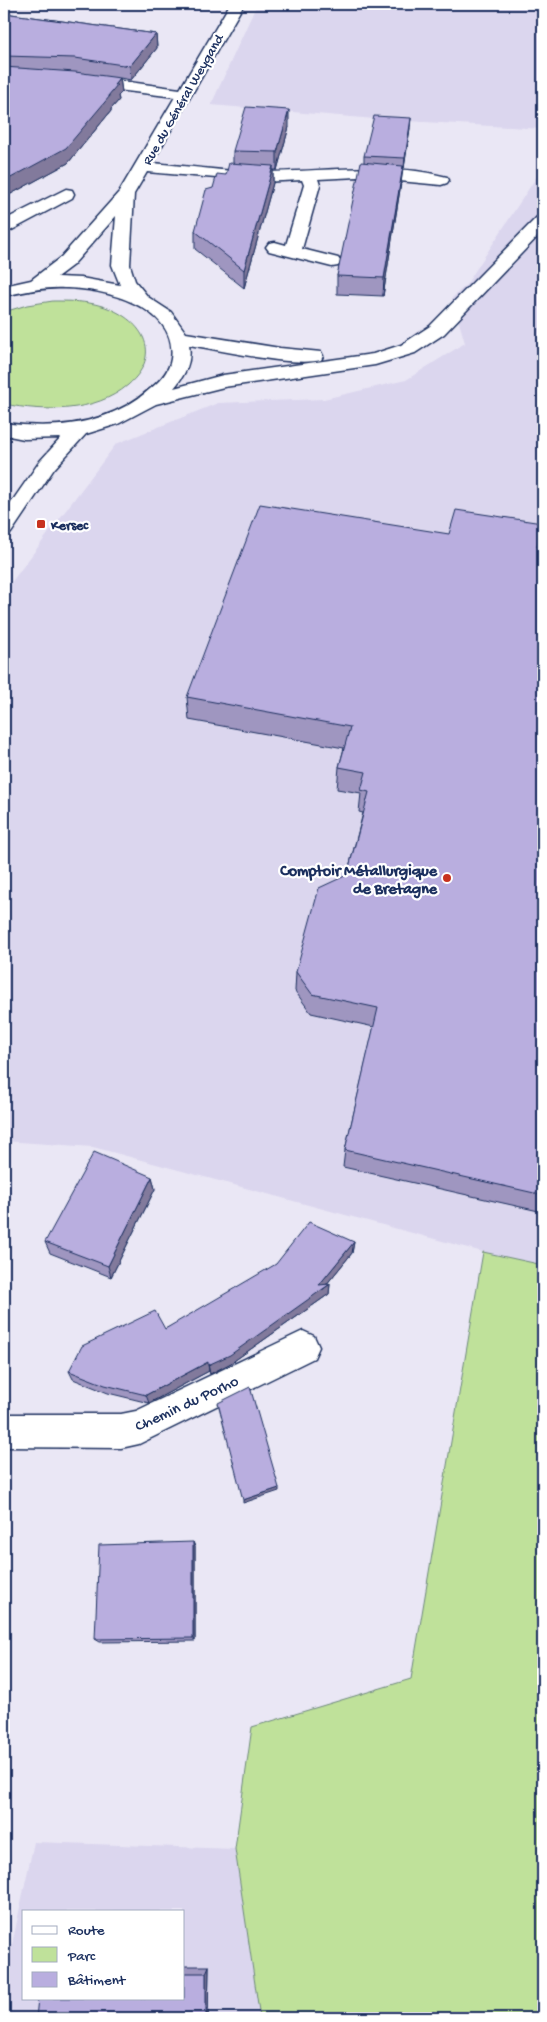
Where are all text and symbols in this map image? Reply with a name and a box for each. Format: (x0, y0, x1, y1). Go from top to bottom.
street label: Rue du Général Weygand (140, 30, 229, 169)
marker: Kersec (35, 518, 47, 530)
place label: Kersec (50, 518, 89, 535)
place label: Comptoir Métallurgique de Bretagne (279, 863, 438, 900)
marker: Comptoir Métallurgique de Bretagne (441, 872, 453, 884)
street label: Chemin du Porho (133, 1373, 242, 1437)
legend (22, 1910, 185, 2000)
text: Route (68, 1922, 105, 1940)
text: Parc (67, 1948, 96, 1966)
text: Bâtiment (67, 1972, 127, 1990)

